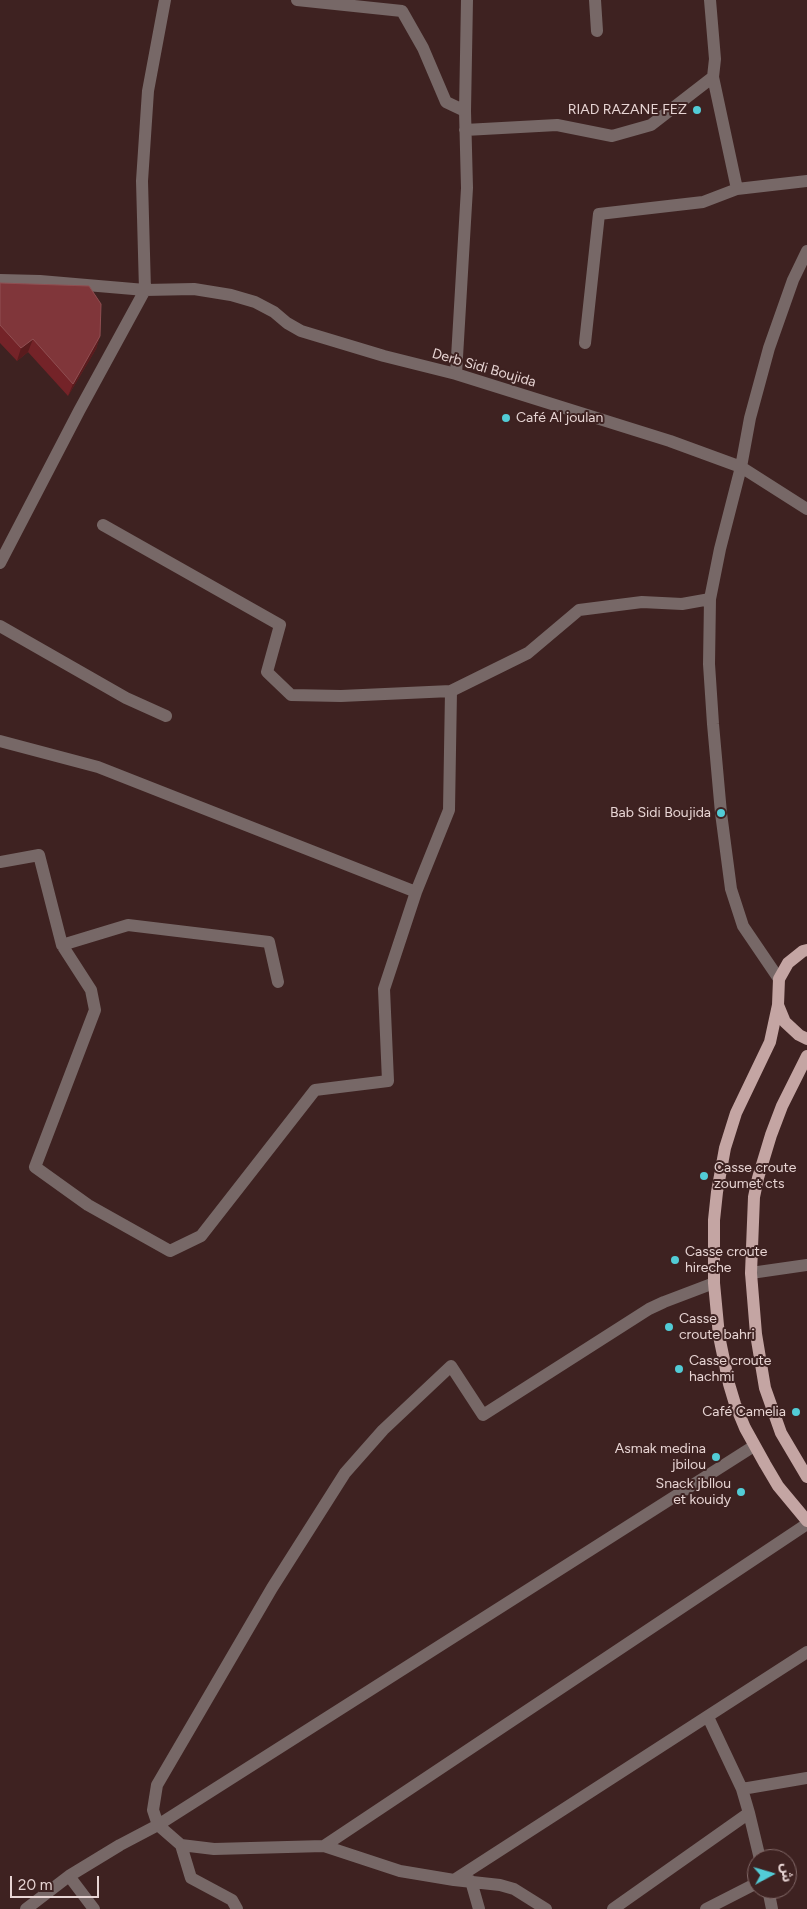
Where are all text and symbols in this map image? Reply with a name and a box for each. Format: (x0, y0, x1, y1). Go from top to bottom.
place label: RIAD RAZANE FEZ (568, 102, 687, 118)
marker: RIAD RAZANE FEZ (691, 104, 703, 116)
street label: Derb Sidi Boujida (430, 345, 538, 391)
place label: Café Al joulan (516, 410, 603, 426)
marker: Café Al joulan (500, 412, 512, 424)
place label: Bab Sidi Boujida (610, 805, 711, 821)
marker: Bab Sidi Boujida (715, 807, 727, 819)
place label: Casse croute zoumet cts (714, 1160, 797, 1192)
marker: Casse croute zoumet cts (698, 1170, 710, 1182)
place label: Casse croute hireche (685, 1244, 768, 1276)
marker: Casse croute hireche (669, 1254, 681, 1266)
place label: Casse croute bahri (679, 1311, 755, 1344)
marker: Casse croute bahri (663, 1321, 675, 1333)
place label: Casse croute hachmi (689, 1353, 772, 1385)
marker: Casse croute hachmi (673, 1363, 685, 1375)
place label: Café Camelia (702, 1404, 786, 1420)
marker: Café Camelia (790, 1406, 802, 1418)
place label: Asmak medina jbilou (615, 1441, 706, 1474)
marker: Asmak medina jbilou (710, 1451, 722, 1463)
place label: Snack jbllou et kouidy (656, 1476, 731, 1508)
marker: Snack jbllou et kouidy (735, 1486, 747, 1498)
north arrow (747, 1849, 797, 1899)
text: ش (777, 1862, 796, 1883)
scale bar (12, 1866, 101, 1898)
text: 20 m (18, 1876, 52, 1894)

